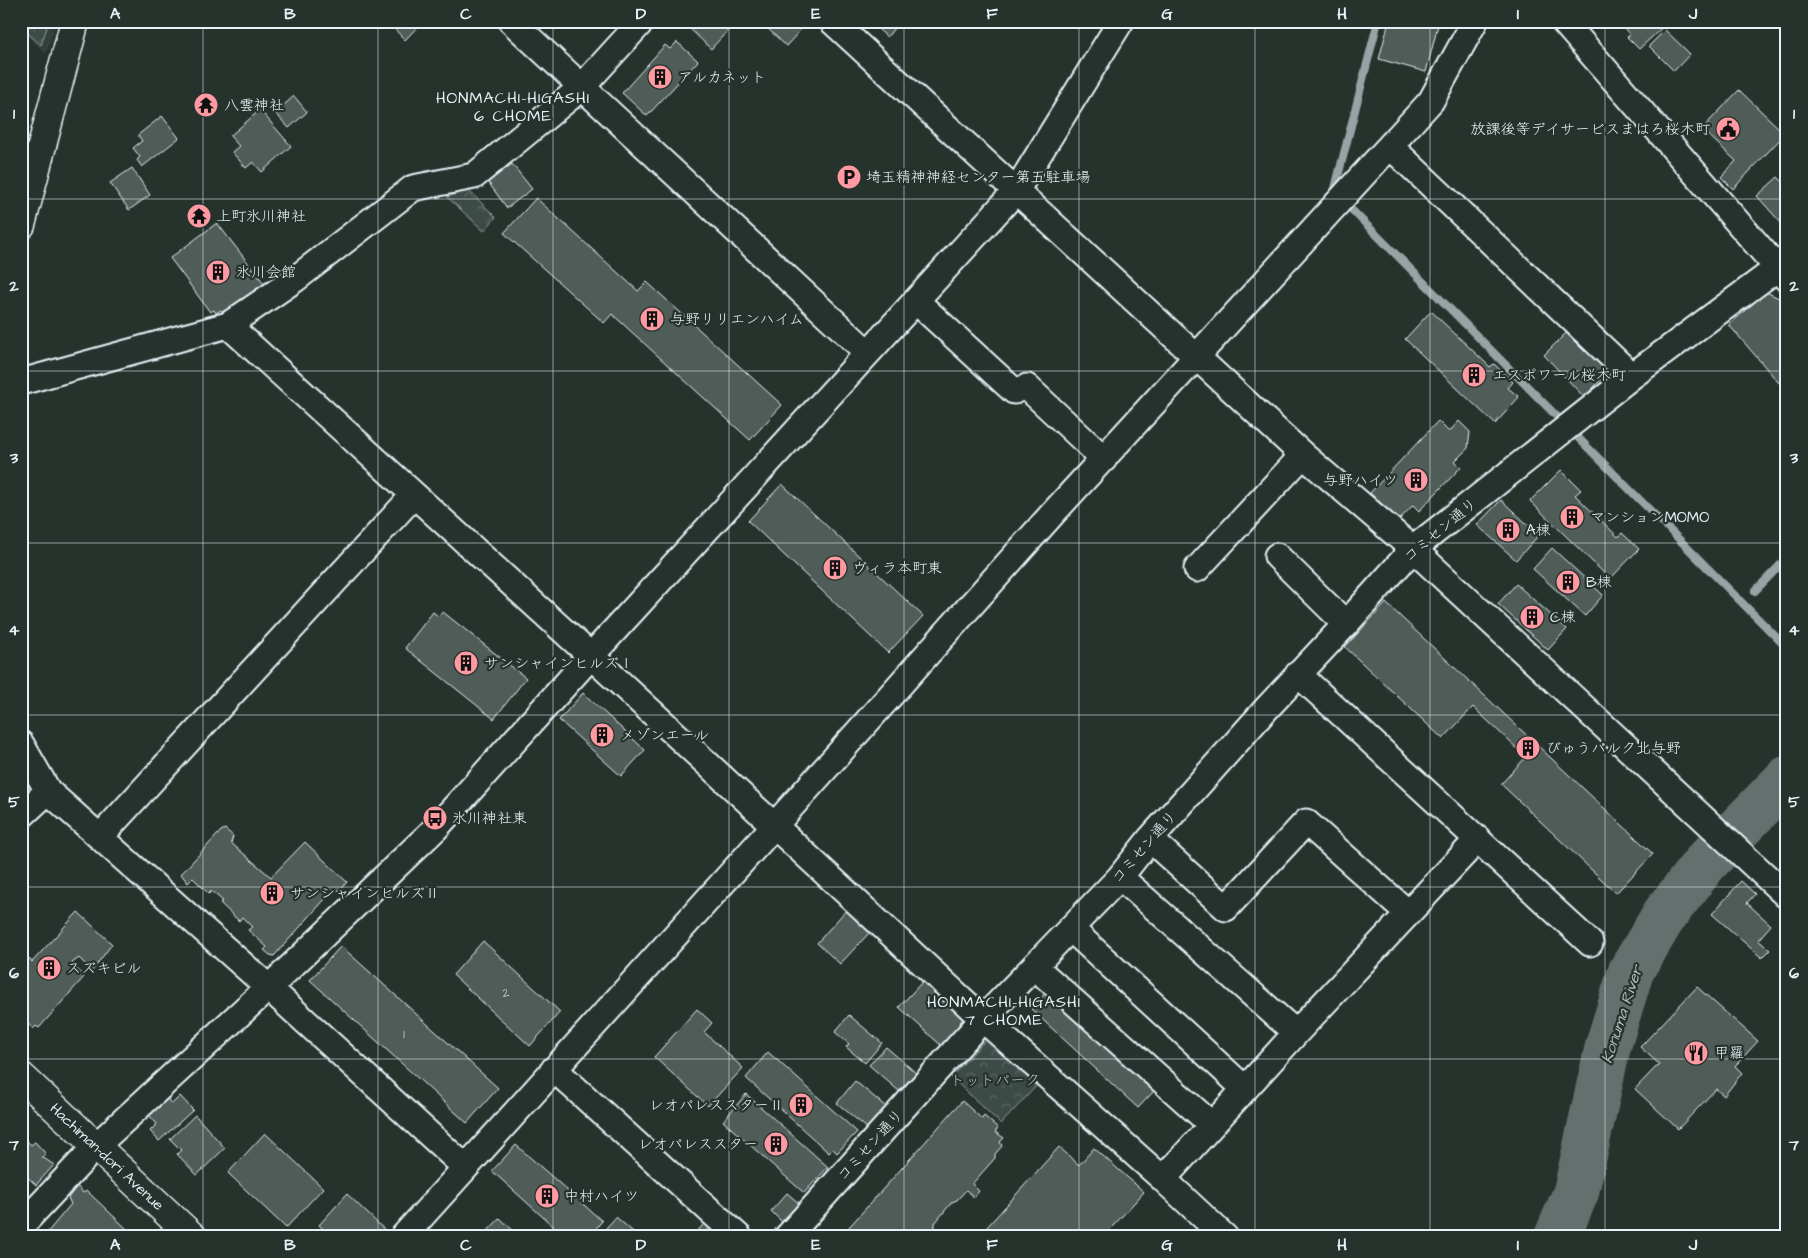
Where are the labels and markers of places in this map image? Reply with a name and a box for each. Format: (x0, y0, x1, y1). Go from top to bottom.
building icon: アルカネット (647, 64, 673, 90)
place label: アルカネット (678, 67, 766, 88)
temple icon: 八雲神社 (193, 92, 219, 118)
place label: 八雲神社 (224, 95, 284, 116)
public building icon: 放課後等デイサービスまはろ桜木町 (1715, 116, 1741, 142)
place label: 放課後等デイサービスまはろ桜木町 (1471, 119, 1711, 140)
parking icon: 埼玉精神神経センター第五駐車場 (836, 164, 862, 190)
place label: 埼玉精神神経センター第五駐車場 (866, 167, 1090, 188)
temple icon: 上町氷川神社 (186, 203, 212, 229)
place label: 上町氷川神社 (216, 206, 306, 227)
building icon: 氷川会館 (205, 259, 231, 285)
place label: 氷川会館 (236, 262, 296, 283)
building icon: 与野リリエンハイム (639, 306, 665, 332)
place label: 与野リリエンハイム (670, 309, 804, 330)
building icon: エスポワール桜木町 (1461, 362, 1487, 388)
place label: エスポワール桜木町 (1492, 365, 1627, 386)
building icon: 与野ハイツ (1403, 467, 1429, 493)
place label: 与野ハイツ (1323, 470, 1398, 491)
building icon: マンションMOMO (1559, 504, 1585, 530)
place label: マンションMOMO (1590, 507, 1709, 528)
building icon: A棟 (1495, 517, 1521, 543)
place label: A棟 (1526, 520, 1551, 541)
building icon: ヴィラ本町東 (822, 555, 848, 581)
place label: ヴィラ本町東 (852, 558, 942, 579)
building icon: B棟 (1555, 569, 1581, 595)
place label: B棟 (1586, 572, 1612, 593)
building icon: C棟 (1519, 604, 1545, 630)
place label: C棟 (1550, 607, 1576, 628)
building icon: サンシャインヒルズⅠ (453, 650, 479, 676)
place label: サンシャインヒルズⅠ (484, 653, 634, 674)
building icon: メゾンエール (589, 722, 615, 748)
place label: メゾンエール (620, 725, 709, 746)
building icon: びゅうパルク北与野 (1515, 735, 1541, 761)
place label: びゅうパルク北与野 (1546, 738, 1681, 759)
bus stop icon: 氷川神社東 (422, 805, 448, 831)
place label: 氷川神社東 (452, 808, 527, 829)
building icon: サンシャインヒルズⅡ (259, 880, 285, 906)
place label: サンシャインヒルズⅡ (290, 883, 440, 904)
building icon: スズキビル (36, 955, 62, 981)
place label: スズキビル (66, 958, 141, 979)
restaurant icon: 甲羅 (1683, 1040, 1709, 1066)
place label: 甲羅 (1714, 1043, 1744, 1064)
building icon: レオパレススターⅡ (788, 1092, 814, 1118)
place label: レオパレススターⅡ (649, 1095, 784, 1116)
building icon: レオパレススター (763, 1131, 789, 1157)
place label: レオパレススター (638, 1134, 758, 1155)
building icon: 中村ハイツ (534, 1183, 560, 1209)
place label: 中村ハイツ (564, 1186, 639, 1207)

